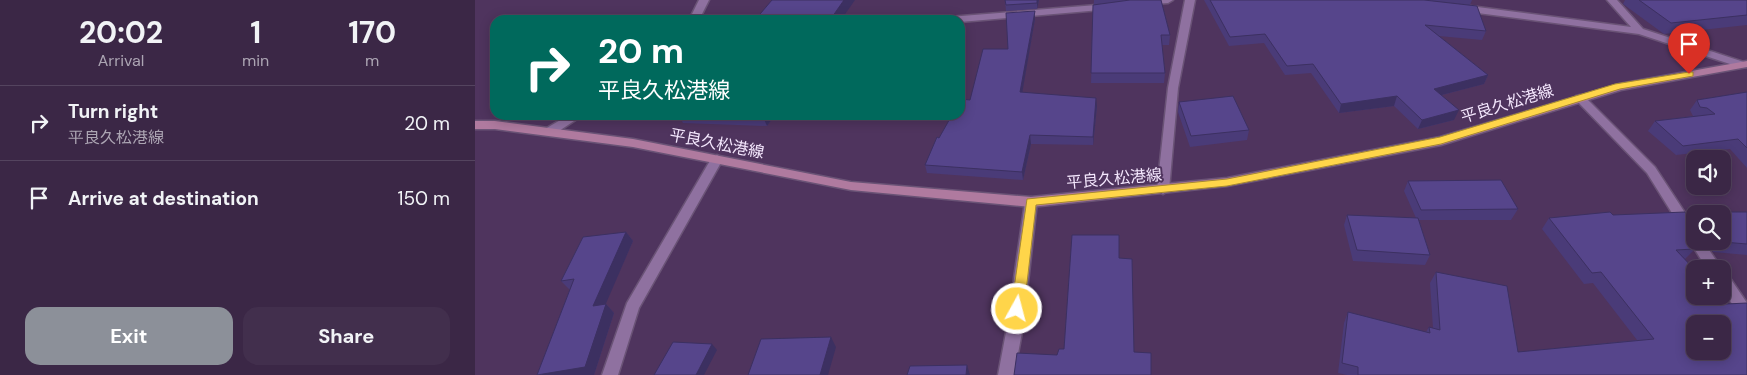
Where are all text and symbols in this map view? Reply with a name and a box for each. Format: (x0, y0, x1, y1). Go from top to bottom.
text: 20:02 (79, 13, 163, 52)
text: 1 (250, 13, 261, 52)
text: 170 (348, 13, 396, 52)
pin (1668, 23, 1710, 74)
text: 20 m (598, 28, 684, 74)
icon: arrive (1675, 30, 1703, 58)
icon: right (515, 35, 580, 100)
text: Arrival (98, 50, 144, 71)
text: min (242, 50, 269, 71)
text: m (365, 50, 379, 71)
text: 平良久松港線 (598, 76, 730, 105)
street label: 平良久松港線 (1458, 79, 1556, 128)
text: Turn right (68, 99, 158, 124)
icon: right (25, 109, 53, 137)
text: 20 m (404, 111, 450, 136)
street label: 平良久松港線 (668, 124, 766, 163)
text: 平良久松港線 (68, 127, 164, 148)
map controls (1686, 150, 1731, 360)
button: sound (1686, 150, 1731, 195)
street label: 平良久松港線 (1065, 164, 1163, 193)
icon: arrive (25, 184, 53, 212)
text: Arrive at destination (68, 186, 259, 211)
text: 150 m (398, 186, 450, 211)
button: search (1686, 205, 1731, 250)
button: + (1686, 260, 1731, 305)
position arrow (990, 282, 1042, 334)
button: Exit (25, 307, 233, 365)
button: Share (243, 307, 450, 365)
button: − (1686, 315, 1731, 360)

